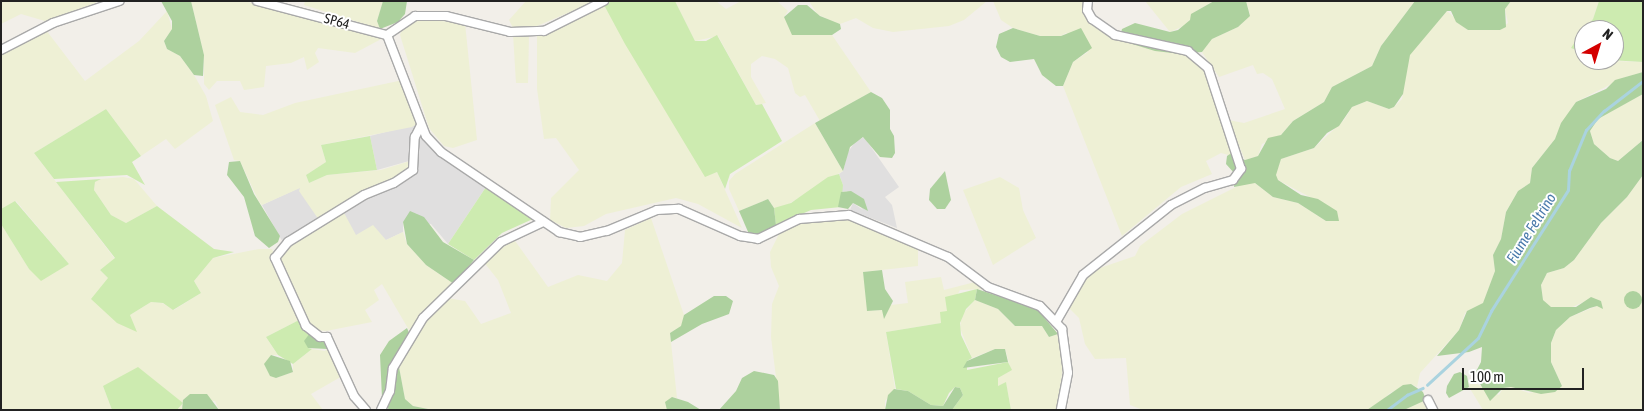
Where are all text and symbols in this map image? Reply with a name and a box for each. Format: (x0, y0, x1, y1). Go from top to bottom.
street label: SP64 (322, 10, 352, 32)
north arrow (1574, 20, 1624, 70)
text: N (1600, 25, 1616, 43)
water label: Fiume Feltrino (1502, 190, 1560, 266)
scale bar (1464, 358, 1586, 390)
text: 100 m (1470, 368, 1504, 385)

